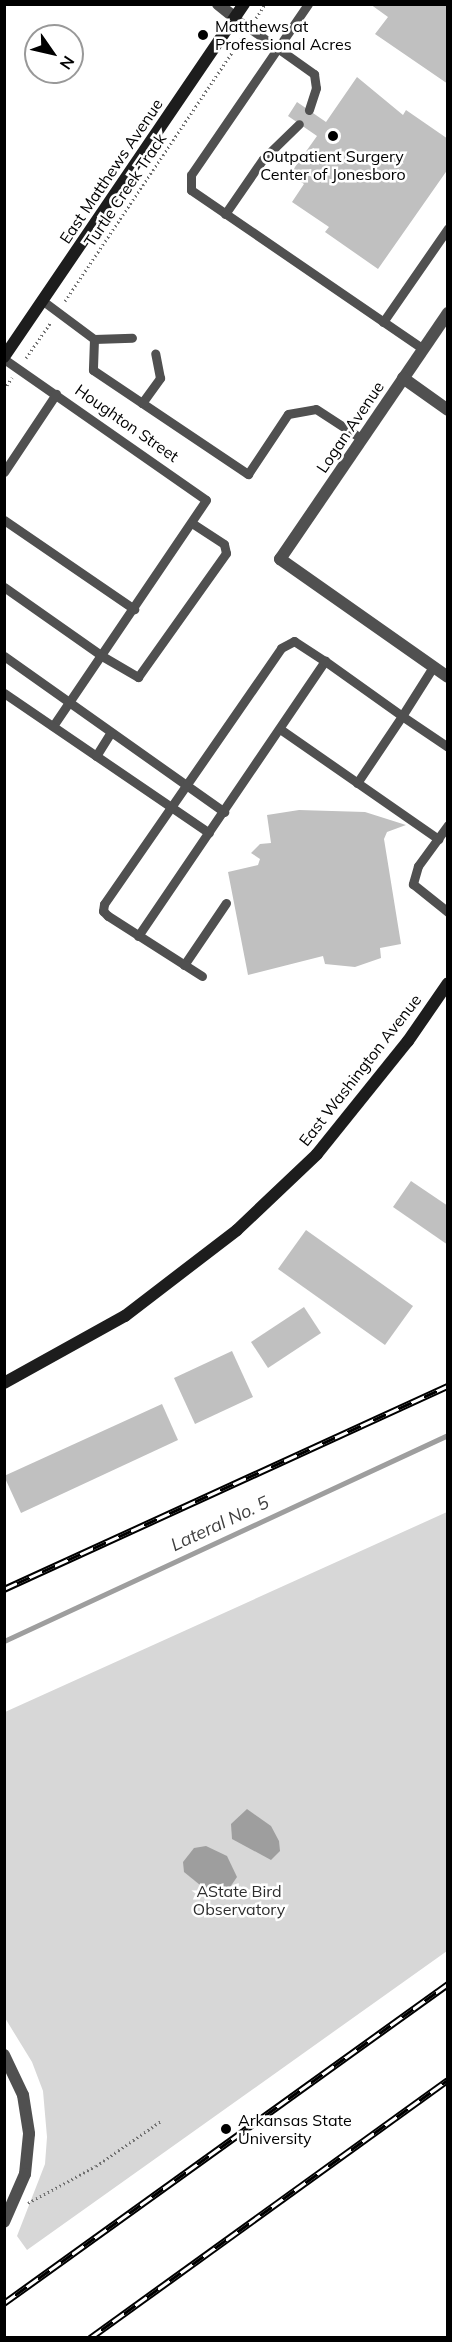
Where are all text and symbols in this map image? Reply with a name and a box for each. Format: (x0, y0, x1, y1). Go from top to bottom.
place label: Matthews at Professional Acres (215, 16, 352, 54)
north arrow (24, 24, 84, 84)
marker: Matthews at Professional Acres (196, 28, 210, 42)
text: N (56, 52, 79, 74)
street label: East Matthews Avenue (55, 95, 167, 247)
marker: Outpatient Surgery Center of Jonesboro (324, 127, 342, 145)
street label: Turtle Creek Track (80, 130, 170, 250)
place label: Outpatient Surgery Center of Jonesboro (260, 146, 406, 184)
street label: Logan Avenue (312, 378, 388, 476)
street label: Houghton Street (71, 380, 183, 466)
street label: East Washington Avenue (295, 990, 425, 1150)
water label: Lateral No. 5 (168, 1492, 272, 1556)
park label: AState Bird Observatory (193, 1881, 285, 1919)
place label: Arkansas State University (238, 2110, 352, 2148)
marker: Arkansas State University (219, 2122, 233, 2136)

